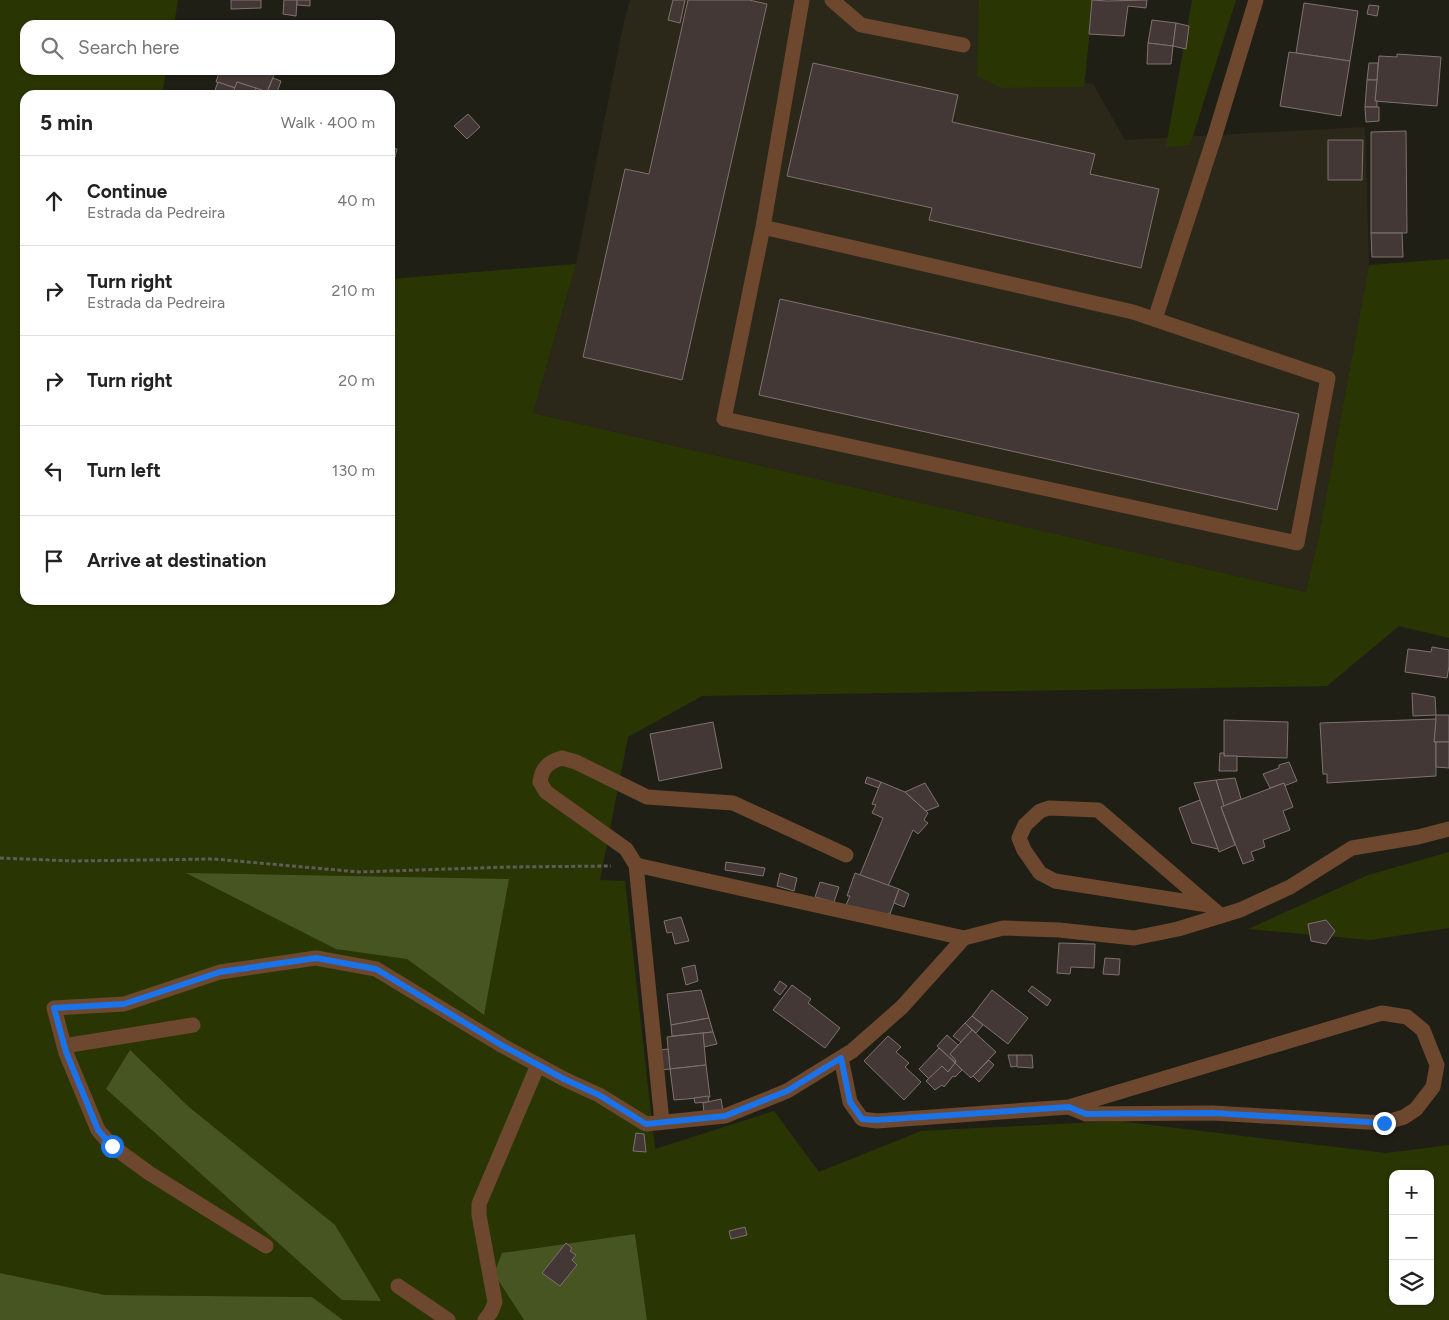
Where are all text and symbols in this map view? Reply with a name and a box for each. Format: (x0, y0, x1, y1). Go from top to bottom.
search box (20, 20, 395, 75)
icon: search (38, 34, 66, 62)
text: Search here (78, 36, 180, 59)
text: 5 min (40, 110, 93, 135)
text: Walk · 400 m (281, 113, 375, 132)
text: Continue (87, 180, 167, 203)
icon: ahead (40, 187, 68, 215)
text: 40 m (337, 191, 375, 210)
text: Estrada da Pedreira (87, 203, 225, 222)
text: Turn right (87, 270, 173, 293)
icon: right (40, 277, 68, 305)
text: 210 m (332, 281, 375, 300)
text: Estrada da Pedreira (87, 293, 225, 312)
icon: right (40, 367, 68, 395)
text: Turn right (87, 369, 173, 392)
text: 20 m (338, 371, 375, 390)
icon: left (40, 457, 68, 485)
text: Turn left (87, 459, 161, 482)
text: 130 m (332, 461, 375, 480)
icon: arrive (40, 547, 68, 575)
text: Arrive at destination (87, 549, 266, 572)
route end (1373, 1112, 1396, 1135)
route start (101, 1135, 124, 1158)
map controls (1389, 1170, 1434, 1305)
button: + (1389, 1170, 1434, 1215)
button: − (1389, 1215, 1434, 1260)
button: layers (1389, 1260, 1434, 1305)

